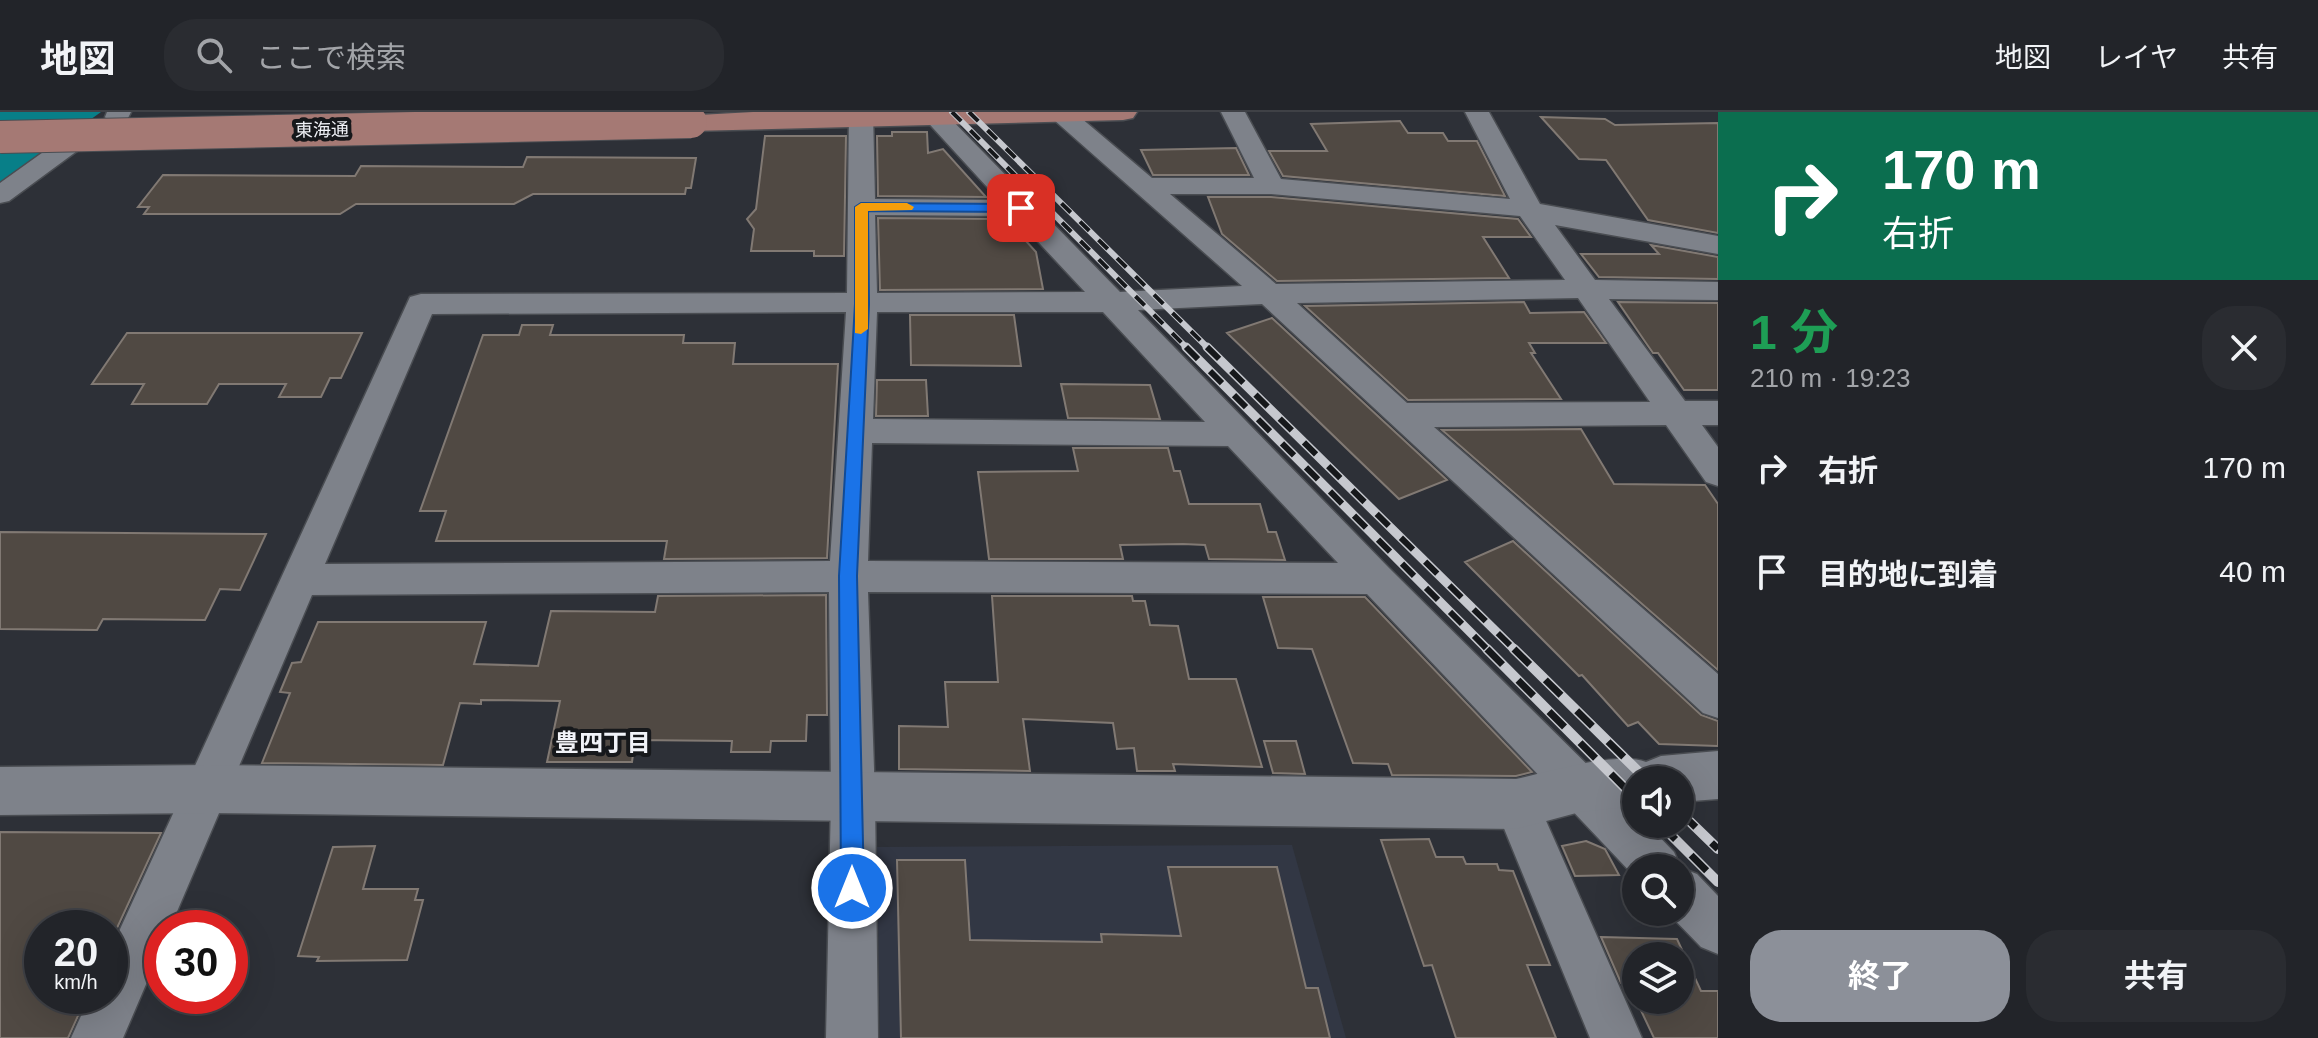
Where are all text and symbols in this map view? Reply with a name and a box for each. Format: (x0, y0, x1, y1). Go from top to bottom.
search box (164, 19, 724, 91)
icon: search (192, 33, 236, 77)
text: 地図 (40, 38, 116, 80)
text: ここで検索 (256, 41, 406, 74)
text: 地図 (1995, 42, 2051, 73)
text: レイヤ (2095, 42, 2178, 73)
text: 共有 (2222, 42, 2278, 73)
street label: 東海通 (295, 120, 349, 140)
text: 170 m (1882, 138, 2041, 201)
icon: right (1750, 144, 1854, 248)
pin (987, 174, 1055, 242)
icon: arrive (999, 186, 1043, 230)
text: 右折 (1882, 213, 1954, 254)
text: 1 分 (1750, 306, 1838, 359)
button: close (2202, 306, 2286, 390)
text: 210 m · 19:23 (1750, 363, 1910, 393)
icon: right (1750, 446, 1794, 490)
text: 170 m (2203, 451, 2286, 484)
text: 右折 (1818, 454, 1878, 487)
icon: arrive (1750, 550, 1794, 594)
text: 40 m (2219, 555, 2286, 588)
text: 目的地に到着 (1818, 558, 1998, 591)
district label: 豊四丁目 (555, 729, 651, 756)
map controls (1622, 766, 1694, 1014)
button: sound (1622, 766, 1694, 838)
position arrow (810, 846, 894, 930)
button: search (1622, 854, 1694, 926)
speed limit sign: 30 (144, 910, 248, 1014)
text: 20 (54, 930, 98, 974)
button: 終了 (1750, 930, 2010, 1022)
button: 共有 (2026, 930, 2286, 1022)
button: layers (1622, 942, 1694, 1014)
text: km/h (54, 971, 98, 993)

